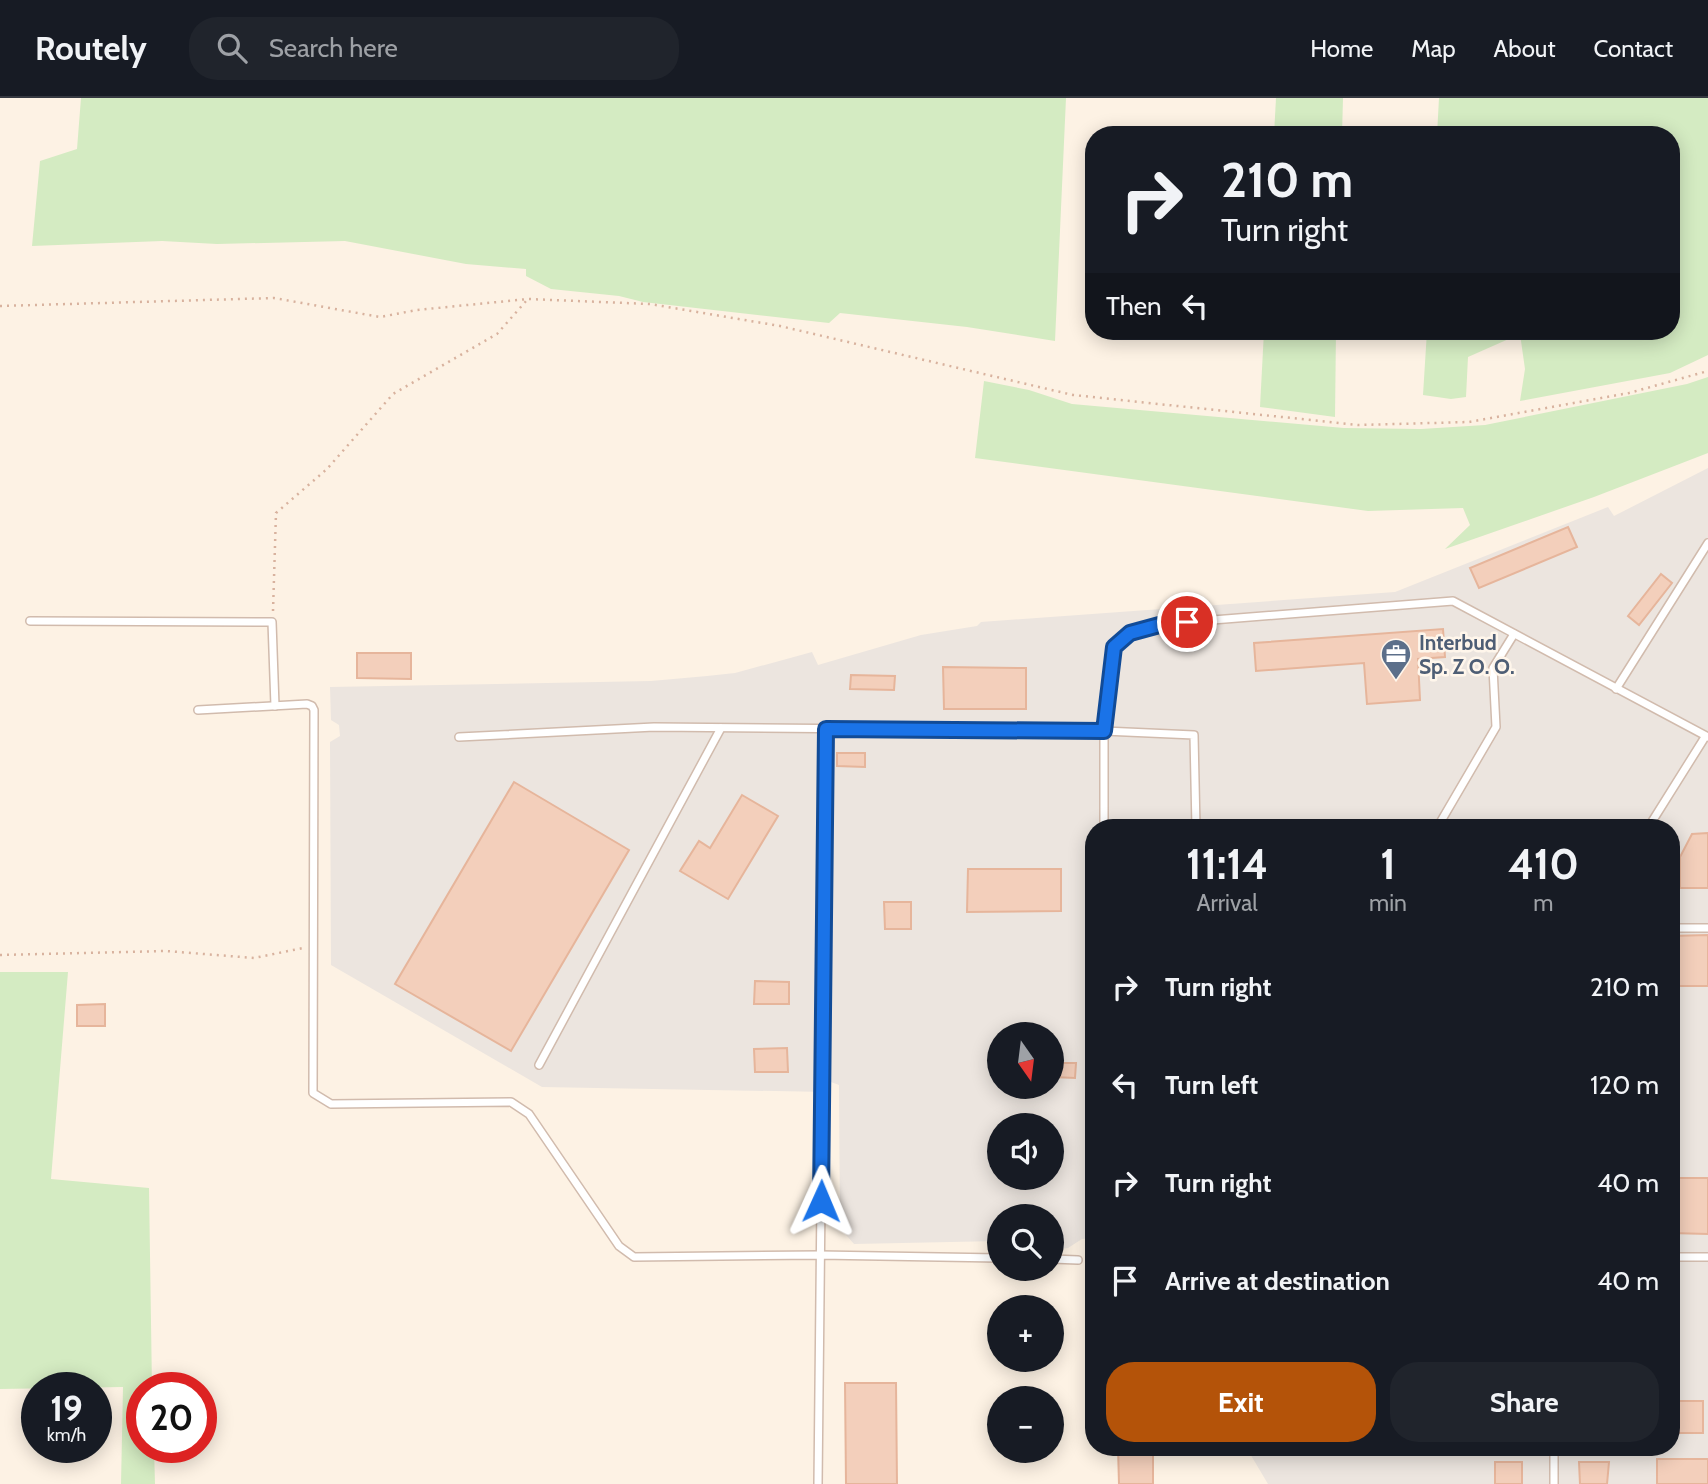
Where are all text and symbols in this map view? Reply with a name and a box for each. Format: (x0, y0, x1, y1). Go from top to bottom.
search box (189, 17, 679, 80)
text: Routely (35, 28, 147, 68)
icon: search (213, 29, 251, 67)
text: Search here (269, 32, 398, 64)
text: Home (1310, 34, 1373, 63)
text: Map (1411, 34, 1456, 63)
text: About (1494, 34, 1556, 63)
text: Contact (1594, 34, 1673, 63)
text: 210 m (1221, 150, 1353, 209)
icon: right (1106, 154, 1197, 245)
text: Turn right (1221, 210, 1348, 249)
icon: left (1176, 287, 1214, 325)
text: Then (1106, 290, 1162, 322)
pin (1157, 592, 1217, 652)
icon: arrive (1168, 603, 1206, 641)
place label: Interbud Sp. Z O. O. (1419, 630, 1515, 679)
office icon: Interbud Sp. Z O. O. (1379, 637, 1413, 681)
text: 11:14 (1186, 838, 1268, 890)
text: 1 (1380, 838, 1396, 890)
text: 410 (1508, 838, 1579, 890)
text: Arrival (1196, 889, 1258, 917)
text: min (1369, 889, 1407, 917)
text: m (1533, 889, 1554, 917)
icon: right (1106, 968, 1144, 1006)
text: Turn right (1165, 971, 1271, 1003)
text: 210 m (1590, 971, 1659, 1003)
north arrow (987, 1022, 1064, 1099)
map controls (987, 1022, 1064, 1463)
icon: left (1106, 1066, 1144, 1104)
text: Turn left (1165, 1069, 1258, 1101)
text: 120 m (1590, 1069, 1659, 1101)
button: sound (987, 1113, 1064, 1190)
position arrow (784, 1164, 858, 1238)
icon: right (1106, 1164, 1144, 1202)
text: Turn right (1165, 1167, 1271, 1199)
text: 40 m (1597, 1167, 1659, 1199)
button: search (987, 1204, 1064, 1281)
icon: arrive (1106, 1262, 1144, 1300)
text: Arrive at destination (1165, 1265, 1390, 1297)
text: 40 m (1597, 1265, 1659, 1297)
button: + (987, 1295, 1064, 1372)
button: Exit (1106, 1362, 1376, 1442)
button: Share (1390, 1362, 1659, 1442)
speed limit sign: 20 (126, 1372, 217, 1463)
button: − (987, 1386, 1064, 1463)
text: 19 (50, 1387, 83, 1430)
text: km/h (47, 1424, 86, 1446)

